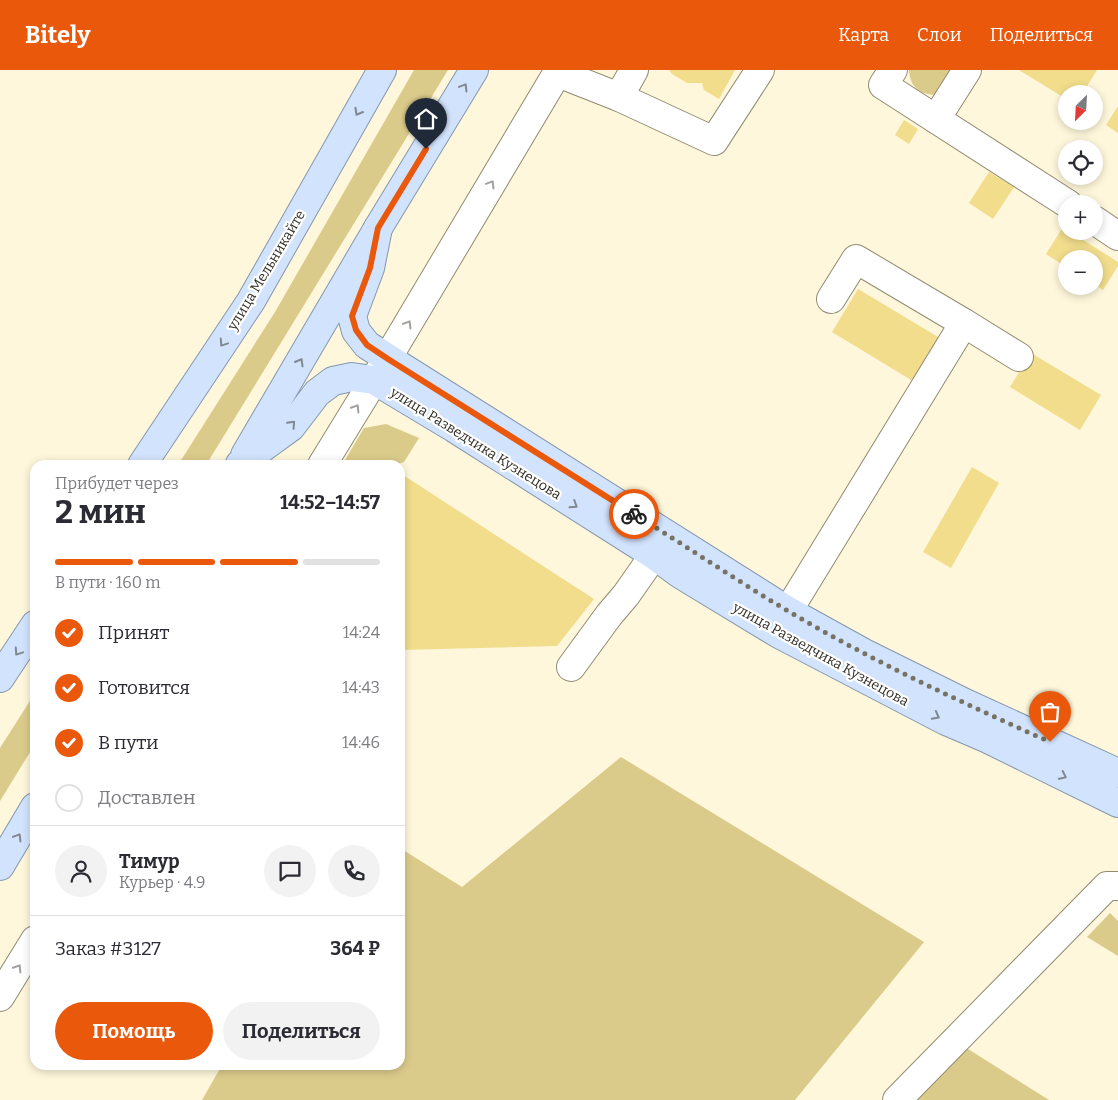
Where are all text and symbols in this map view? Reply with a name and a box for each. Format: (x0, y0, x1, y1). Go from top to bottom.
text: Bitely (25, 21, 90, 49)
text: Карта (838, 24, 889, 46)
text: Слои (917, 24, 962, 46)
text: Поделиться (990, 24, 1093, 46)
one-way arrow (457, 84, 467, 93)
north arrow (1058, 85, 1102, 130)
map controls (1058, 85, 1103, 295)
pin (405, 98, 447, 149)
icon: home (412, 105, 440, 133)
one-way arrow (354, 107, 364, 116)
button: locate (1058, 140, 1103, 185)
one-way arrow (485, 181, 495, 190)
button: + (1058, 195, 1103, 240)
street label: улица Мельникайте (223, 207, 309, 334)
button: − (1058, 250, 1103, 295)
one-way arrow (402, 320, 412, 329)
one-way arrow (220, 338, 229, 347)
one-way arrow (293, 358, 303, 367)
street label: улица Разведчика Кузнецова (386, 383, 565, 503)
one-way arrow (350, 405, 359, 414)
one-way arrow (286, 421, 295, 430)
text: Прибудет через (55, 474, 179, 493)
courier (609, 489, 659, 539)
text: 14:52–14:57 (280, 491, 380, 514)
text: 2 мин (55, 493, 146, 531)
one-way arrow (569, 498, 578, 508)
icon: bike (620, 500, 648, 528)
text: В пути · 160 m (55, 573, 160, 592)
street label: улица Разведчика Кузнецова (729, 598, 912, 710)
icon: check (55, 619, 83, 647)
text: Принят (98, 621, 169, 644)
text: 14:24 (343, 623, 380, 642)
one-way arrow (14, 646, 24, 655)
icon: check (55, 674, 83, 702)
text: Готовится (98, 676, 190, 699)
text: 14:43 (342, 678, 380, 697)
pin (1029, 691, 1071, 742)
icon: bag (1036, 698, 1064, 726)
one-way arrow (931, 710, 940, 720)
icon: check (55, 729, 83, 757)
text: В пути (98, 731, 159, 754)
text: 14:46 (342, 733, 380, 752)
one-way arrow (1058, 770, 1067, 780)
text: Доставлен (98, 786, 196, 809)
one-way arrow (11, 833, 21, 842)
button: person (55, 845, 107, 897)
button: chat (264, 845, 316, 897)
button: phone (328, 845, 380, 897)
text: Тимур (119, 850, 179, 873)
text: Курьер · 4.9 (119, 873, 205, 892)
text: Заказ #3127 (55, 937, 161, 960)
text: 364 ₽ (330, 937, 380, 960)
one-way arrow (11, 965, 21, 974)
button: Помощь (55, 1002, 213, 1060)
button: Поделиться (223, 1002, 380, 1060)

